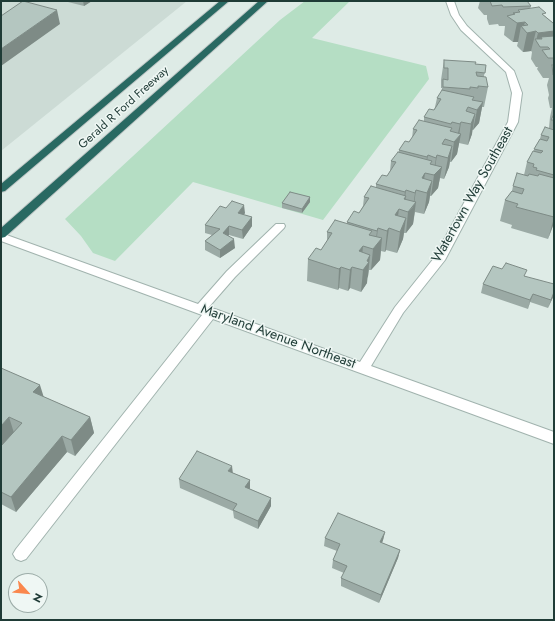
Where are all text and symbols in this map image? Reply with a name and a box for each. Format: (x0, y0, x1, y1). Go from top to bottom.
street label: Gerald R Ford Freeway (76, 64, 172, 152)
street label: Watertown Way Southeast (429, 124, 517, 266)
street label: Maryland Avenue Northeast (198, 301, 358, 373)
north arrow (8, 573, 48, 613)
text: N (29, 590, 47, 606)

